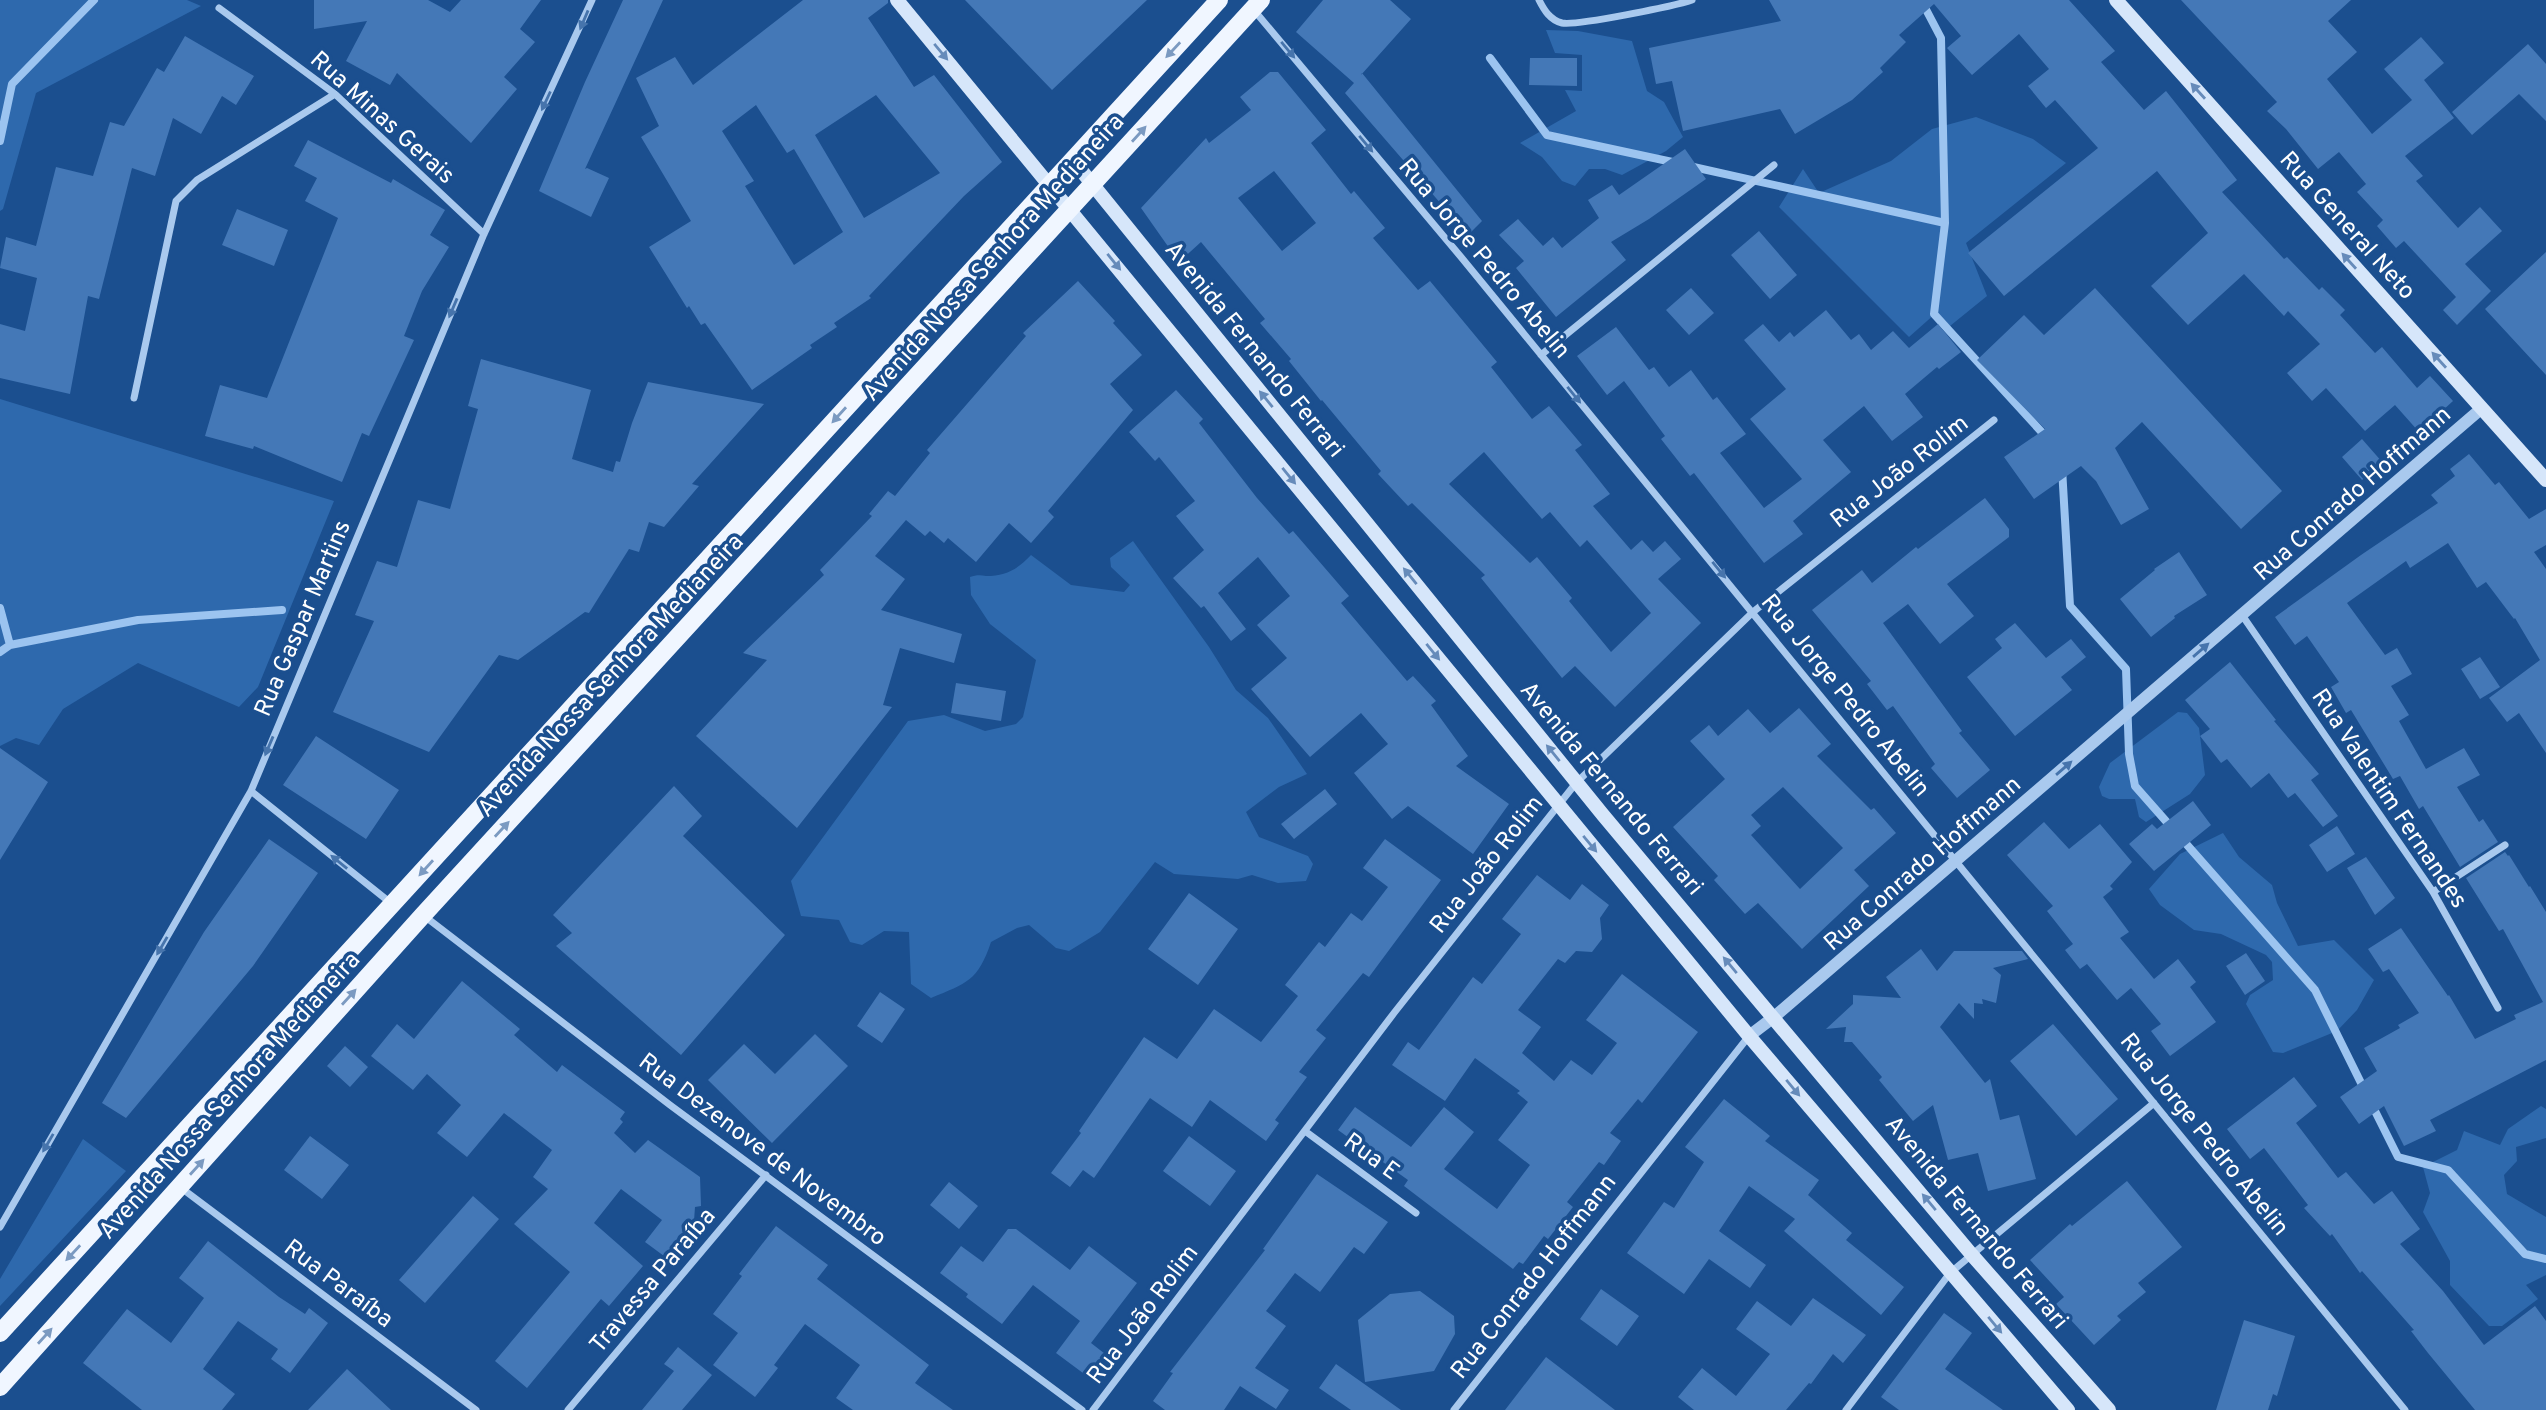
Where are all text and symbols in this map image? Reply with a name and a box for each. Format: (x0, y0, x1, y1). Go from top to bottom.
one-way arrow (578, 9, 589, 30)
one-way arrow (1165, 41, 1181, 59)
one-way arrow (1280, 41, 1295, 59)
one-way arrow (933, 43, 948, 61)
street label: Rua Minas Gerais (303, 46, 460, 191)
one-way arrow (2190, 83, 2206, 100)
one-way arrow (540, 91, 552, 111)
street label: Avenida Nossa Senhora Medianeira (857, 108, 1132, 408)
one-way arrow (1131, 125, 1147, 143)
one-way arrow (1358, 136, 1373, 153)
street label: Rua General Neto (2272, 146, 2421, 307)
street label: Rua Jorge Pedro Abelin (1391, 153, 1576, 366)
street label: Avenida Fernando Ferrari (1157, 236, 1350, 465)
one-way arrow (2342, 252, 2358, 269)
one-way arrow (1106, 254, 1121, 271)
one-way arrow (447, 298, 458, 319)
one-way arrow (2431, 352, 2447, 369)
one-way arrow (1566, 386, 1581, 403)
one-way arrow (1259, 391, 1274, 409)
street label: Rua Conrado Hoffmann (2248, 401, 2458, 588)
one-way arrow (831, 406, 847, 424)
street label: Rua João Rolim (1825, 409, 1975, 536)
one-way arrow (1281, 468, 1296, 485)
street label: Rua Gaspar Martins (249, 516, 359, 721)
street label: Avenida Nossa Senhora Medianeira (472, 528, 751, 824)
one-way arrow (1711, 562, 1726, 579)
one-way arrow (1402, 568, 1417, 586)
street label: Rua Jorge Pedro Abelin (1753, 589, 1936, 804)
one-way arrow (1426, 643, 1441, 661)
one-way arrow (2192, 643, 2209, 658)
street label: Avenida Fernando Ferrari (1512, 676, 1709, 902)
street label: Rua Valentim Fernandes (2304, 684, 2473, 915)
one-way arrow (264, 736, 275, 757)
one-way arrow (1545, 745, 1560, 763)
one-way arrow (2055, 761, 2072, 776)
street label: Rua Conrado Hoffmann (1818, 771, 2028, 958)
street label: Rua João Rolim (1424, 790, 1551, 940)
one-way arrow (493, 821, 509, 838)
one-way arrow (1582, 835, 1597, 852)
one-way arrow (331, 855, 349, 870)
one-way arrow (418, 859, 434, 877)
one-way arrow (156, 936, 168, 956)
street label: Avenida Nossa Senhora Medianeira (93, 946, 368, 1246)
one-way arrow (1722, 956, 1738, 974)
one-way arrow (341, 988, 357, 1006)
street label: Rua Jorge Pedro Abelin (2112, 1028, 2295, 1243)
street label: Rua Dezenove de Novembro (632, 1048, 892, 1254)
one-way arrow (1785, 1079, 1800, 1096)
street label: Avenida Fernando Ferrari (1877, 1110, 2074, 1336)
street label: Rua E (1337, 1127, 1405, 1188)
one-way arrow (42, 1134, 54, 1153)
one-way arrow (189, 1158, 205, 1176)
street label: Rua Conrado Hoffmann (1445, 1169, 1624, 1386)
one-way arrow (1922, 1194, 1937, 1211)
street label: Travessa Paraíba (584, 1203, 723, 1360)
street label: Rua Paraíba (277, 1234, 398, 1335)
street label: Rua João Rolim (1081, 1239, 1206, 1391)
one-way arrow (66, 1244, 82, 1261)
one-way arrow (1987, 1316, 2002, 1333)
one-way arrow (37, 1328, 53, 1345)

